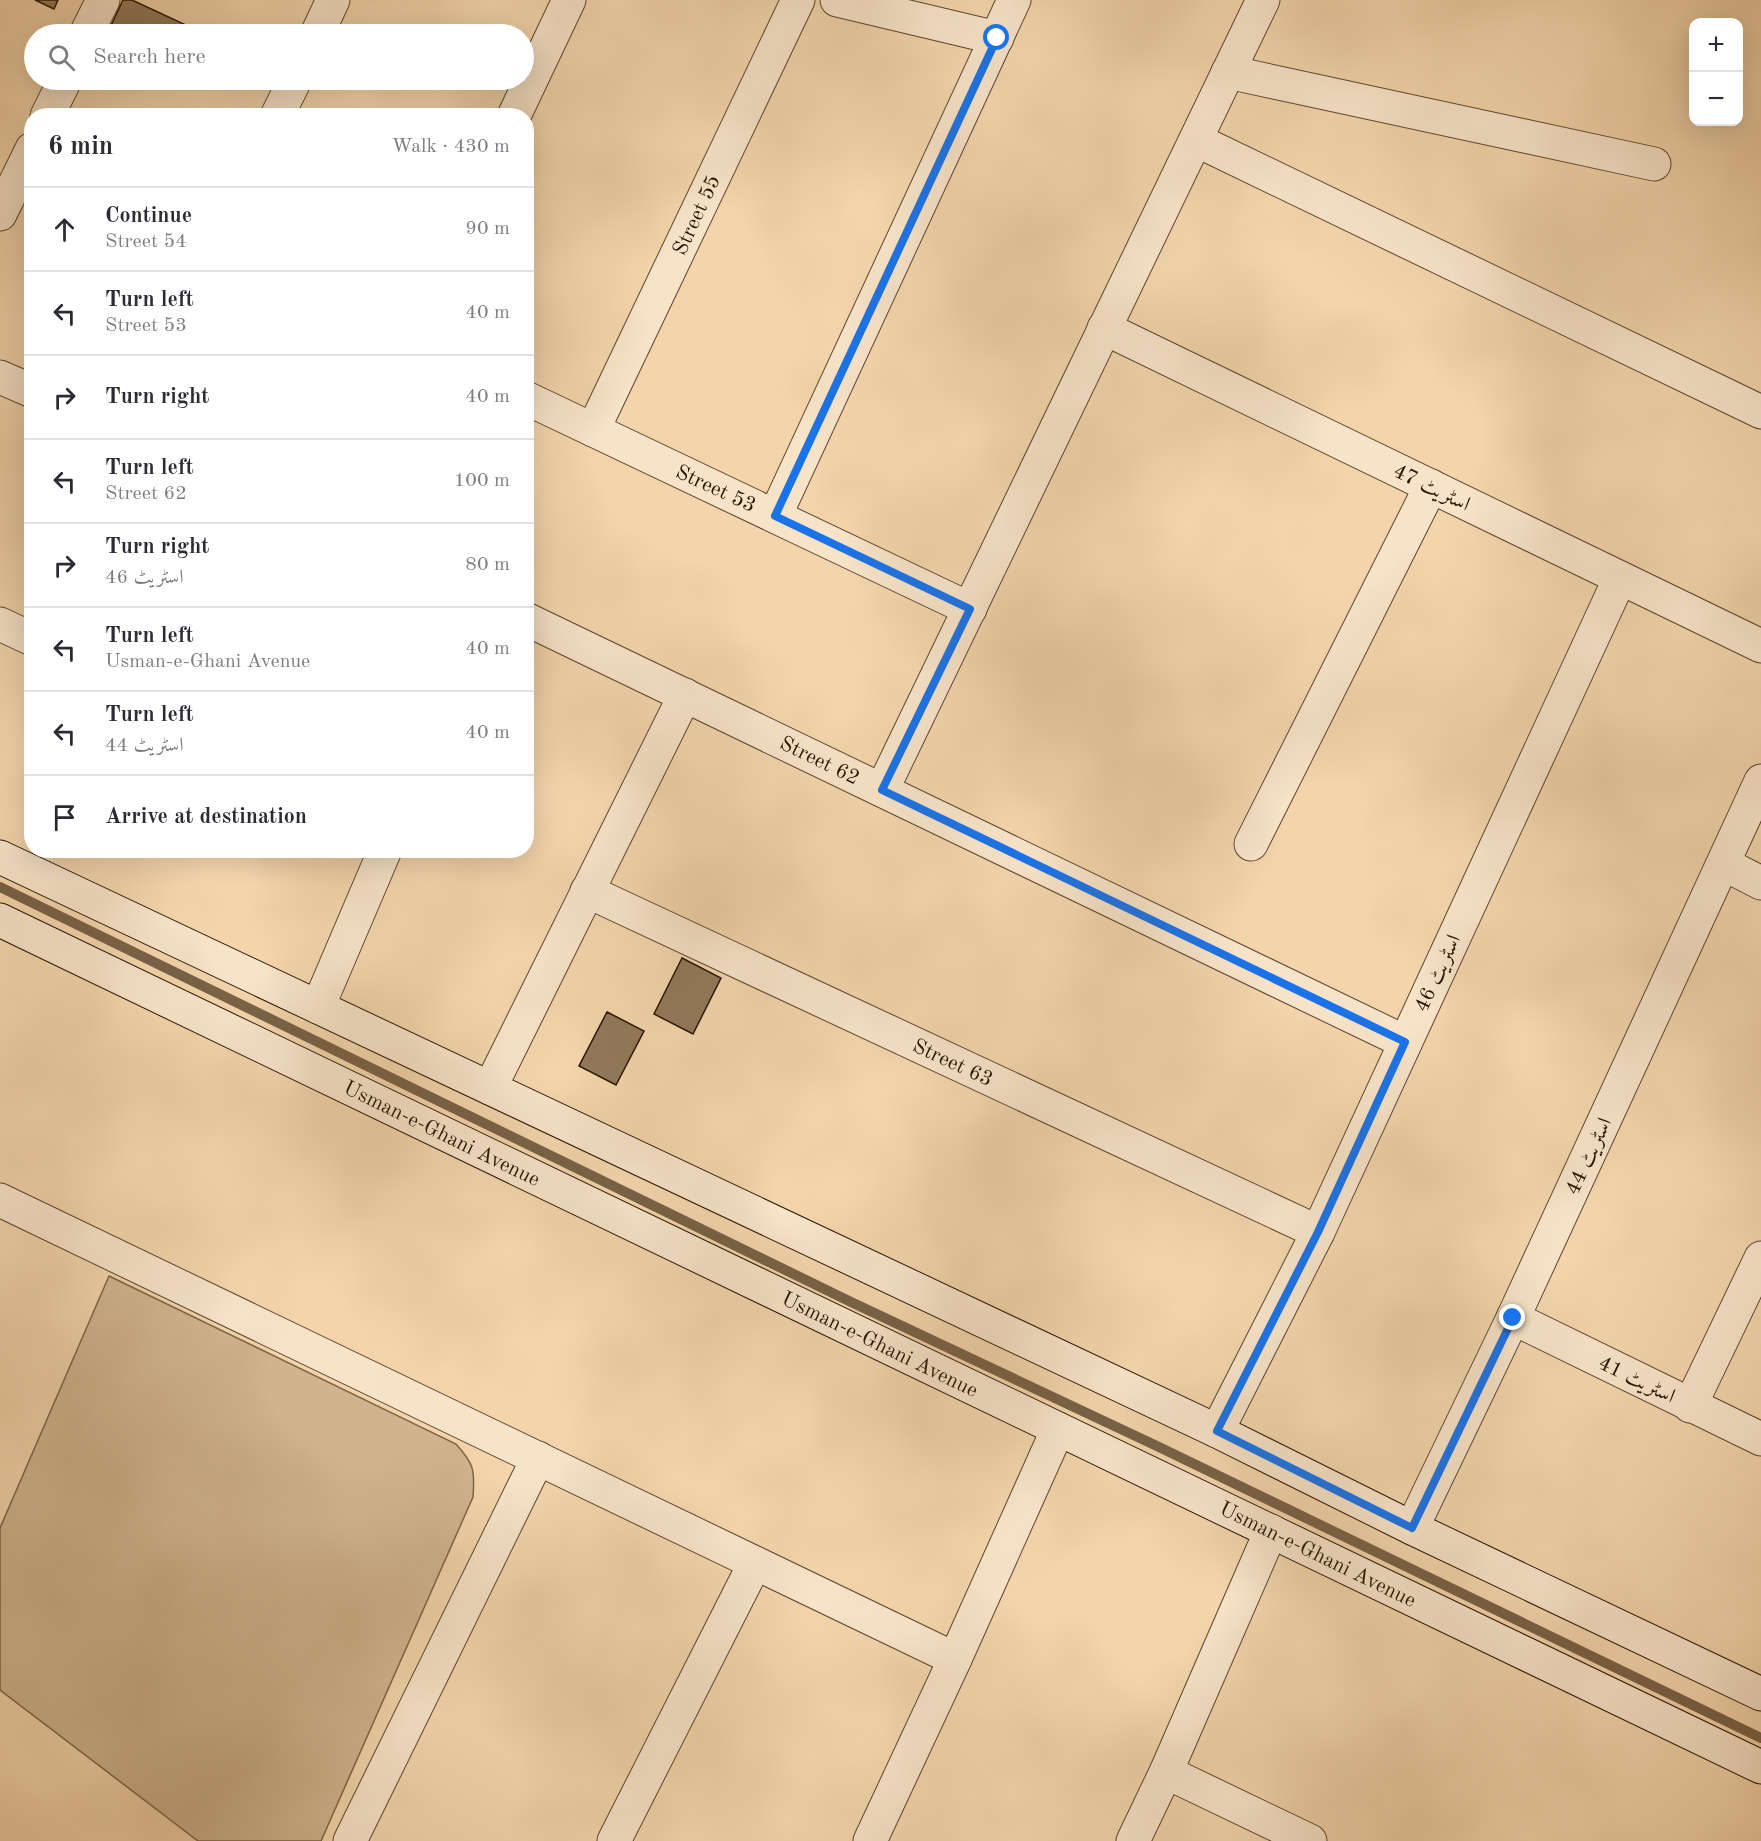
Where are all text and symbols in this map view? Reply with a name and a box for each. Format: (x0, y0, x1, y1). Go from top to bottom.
map controls (1689, 18, 1743, 126)
button: + (1689, 18, 1743, 72)
search box (24, 24, 534, 90)
route start (983, 24, 1009, 50)
icon: search (45, 41, 78, 74)
text: Search here (93, 46, 206, 68)
button: − (1689, 72, 1743, 126)
text: 6 min (48, 134, 113, 160)
text: Walk · 430 m (391, 137, 510, 157)
street label: Street 55 (670, 172, 725, 259)
text: Continue (105, 205, 192, 227)
icon: ahead (48, 213, 81, 246)
text: 90 m (465, 219, 510, 239)
text: Street 54 (105, 232, 187, 252)
text: Turn left (105, 289, 194, 311)
icon: left (48, 297, 81, 330)
text: 40 m (465, 303, 510, 323)
text: Street 53 (105, 316, 187, 336)
icon: right (48, 381, 81, 414)
text: Turn right (105, 386, 209, 408)
text: 40 m (465, 387, 510, 407)
text: Turn left (105, 457, 194, 479)
street label: اسٹریٹ 47 (1389, 461, 1473, 517)
street label: Street 53 (672, 462, 759, 517)
icon: left (48, 465, 81, 498)
text: 100 m (454, 471, 510, 491)
text: Street 62 (105, 484, 187, 504)
text: Turn right (105, 536, 209, 558)
icon: right (48, 549, 81, 582)
text: 80 m (465, 555, 510, 575)
text: اسٹریٹ 46 (105, 568, 183, 588)
text: Turn left (105, 625, 194, 647)
icon: left (48, 633, 81, 666)
text: 40 m (465, 639, 510, 659)
text: Usman-e-Ghani Avenue (105, 652, 310, 672)
text: Turn left (105, 704, 194, 726)
icon: left (48, 717, 81, 750)
text: 40 m (465, 723, 510, 743)
street label: Street 62 (776, 733, 863, 790)
text: اسٹریٹ 44 (105, 736, 183, 756)
icon: arrive (48, 801, 81, 834)
text: Arrive at destination (105, 806, 307, 828)
street label: اسٹریٹ 46 (1411, 932, 1466, 1016)
street label: Street 63 (909, 1036, 996, 1091)
street label: Usman-e-Ghani Avenue (340, 1078, 543, 1191)
street label: اسٹریٹ 44 (1562, 1115, 1617, 1199)
street label: Usman-e-Ghani Avenue (778, 1289, 981, 1402)
route end (1499, 1304, 1525, 1330)
street label: اسٹریٹ 41 (1594, 1353, 1678, 1409)
street label: Usman-e-Ghani Avenue (1216, 1499, 1419, 1612)

